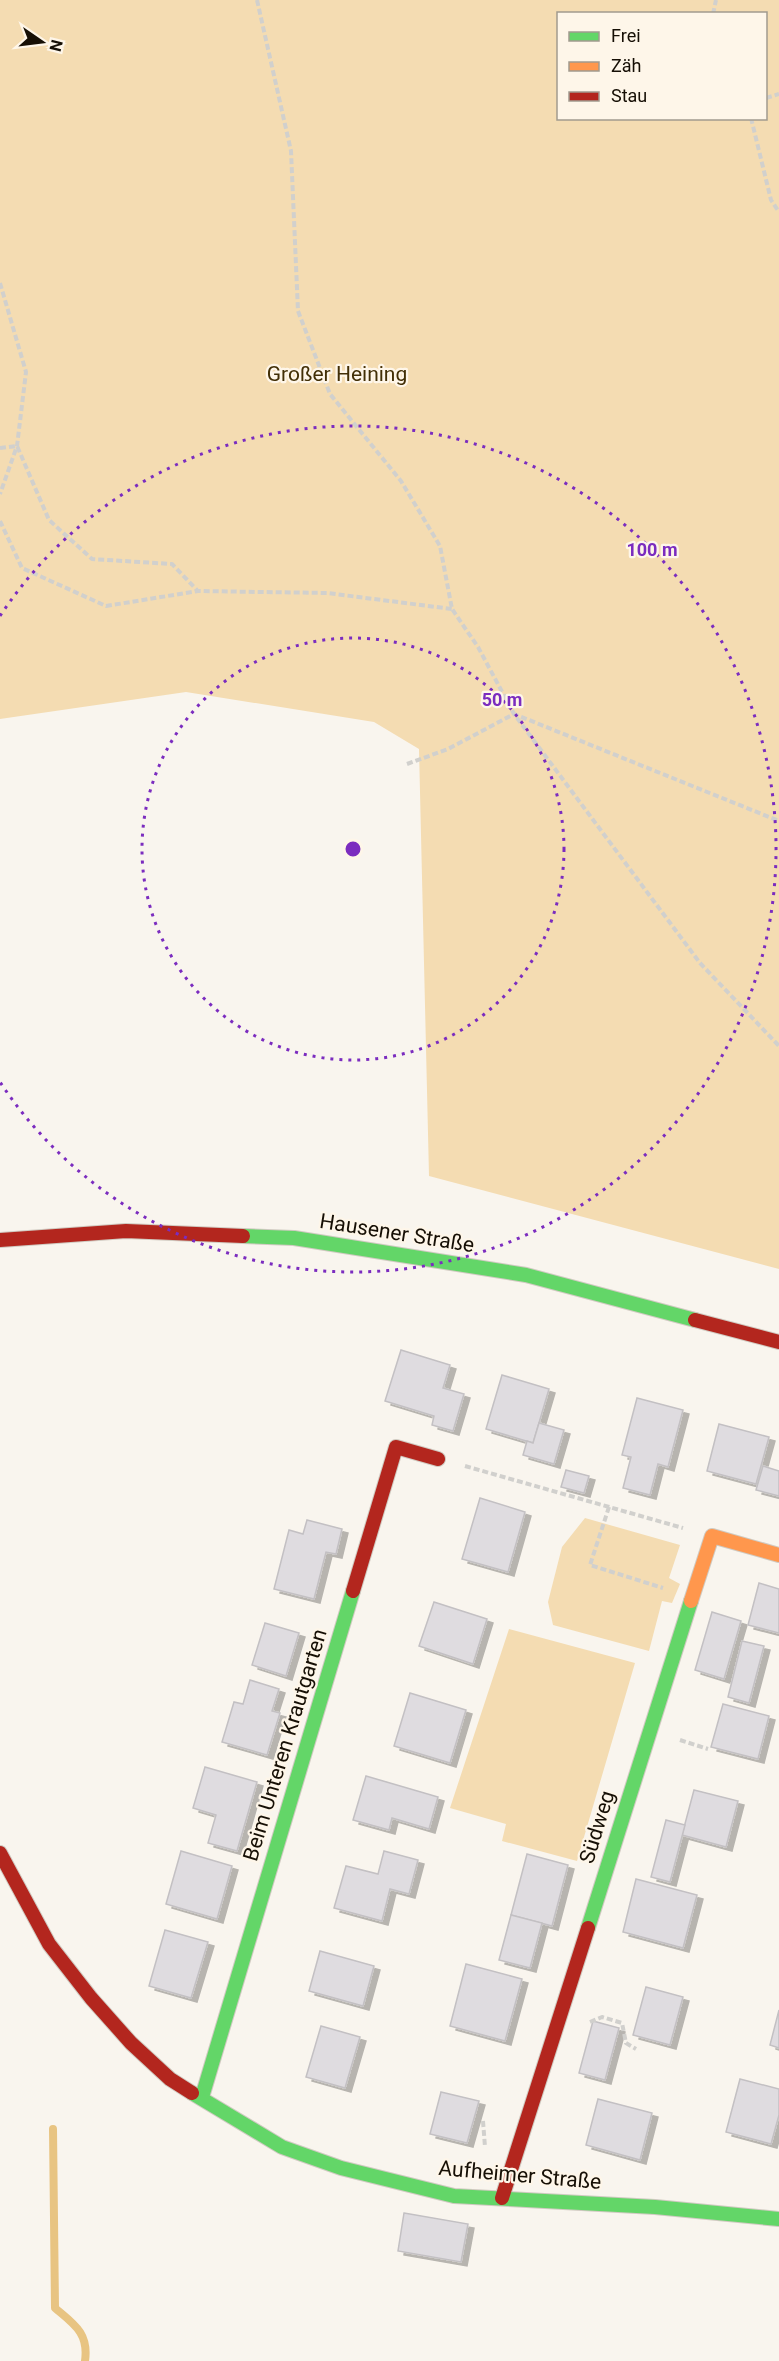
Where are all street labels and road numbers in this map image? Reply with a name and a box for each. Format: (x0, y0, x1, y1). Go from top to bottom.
street label: Hausener Straße (318, 1209, 476, 1257)
street label: Beim Unteren Krautgarten (238, 1626, 332, 1864)
street label: Südweg (575, 1788, 619, 1866)
street label: Aufheimer Straße (438, 2156, 602, 2194)

